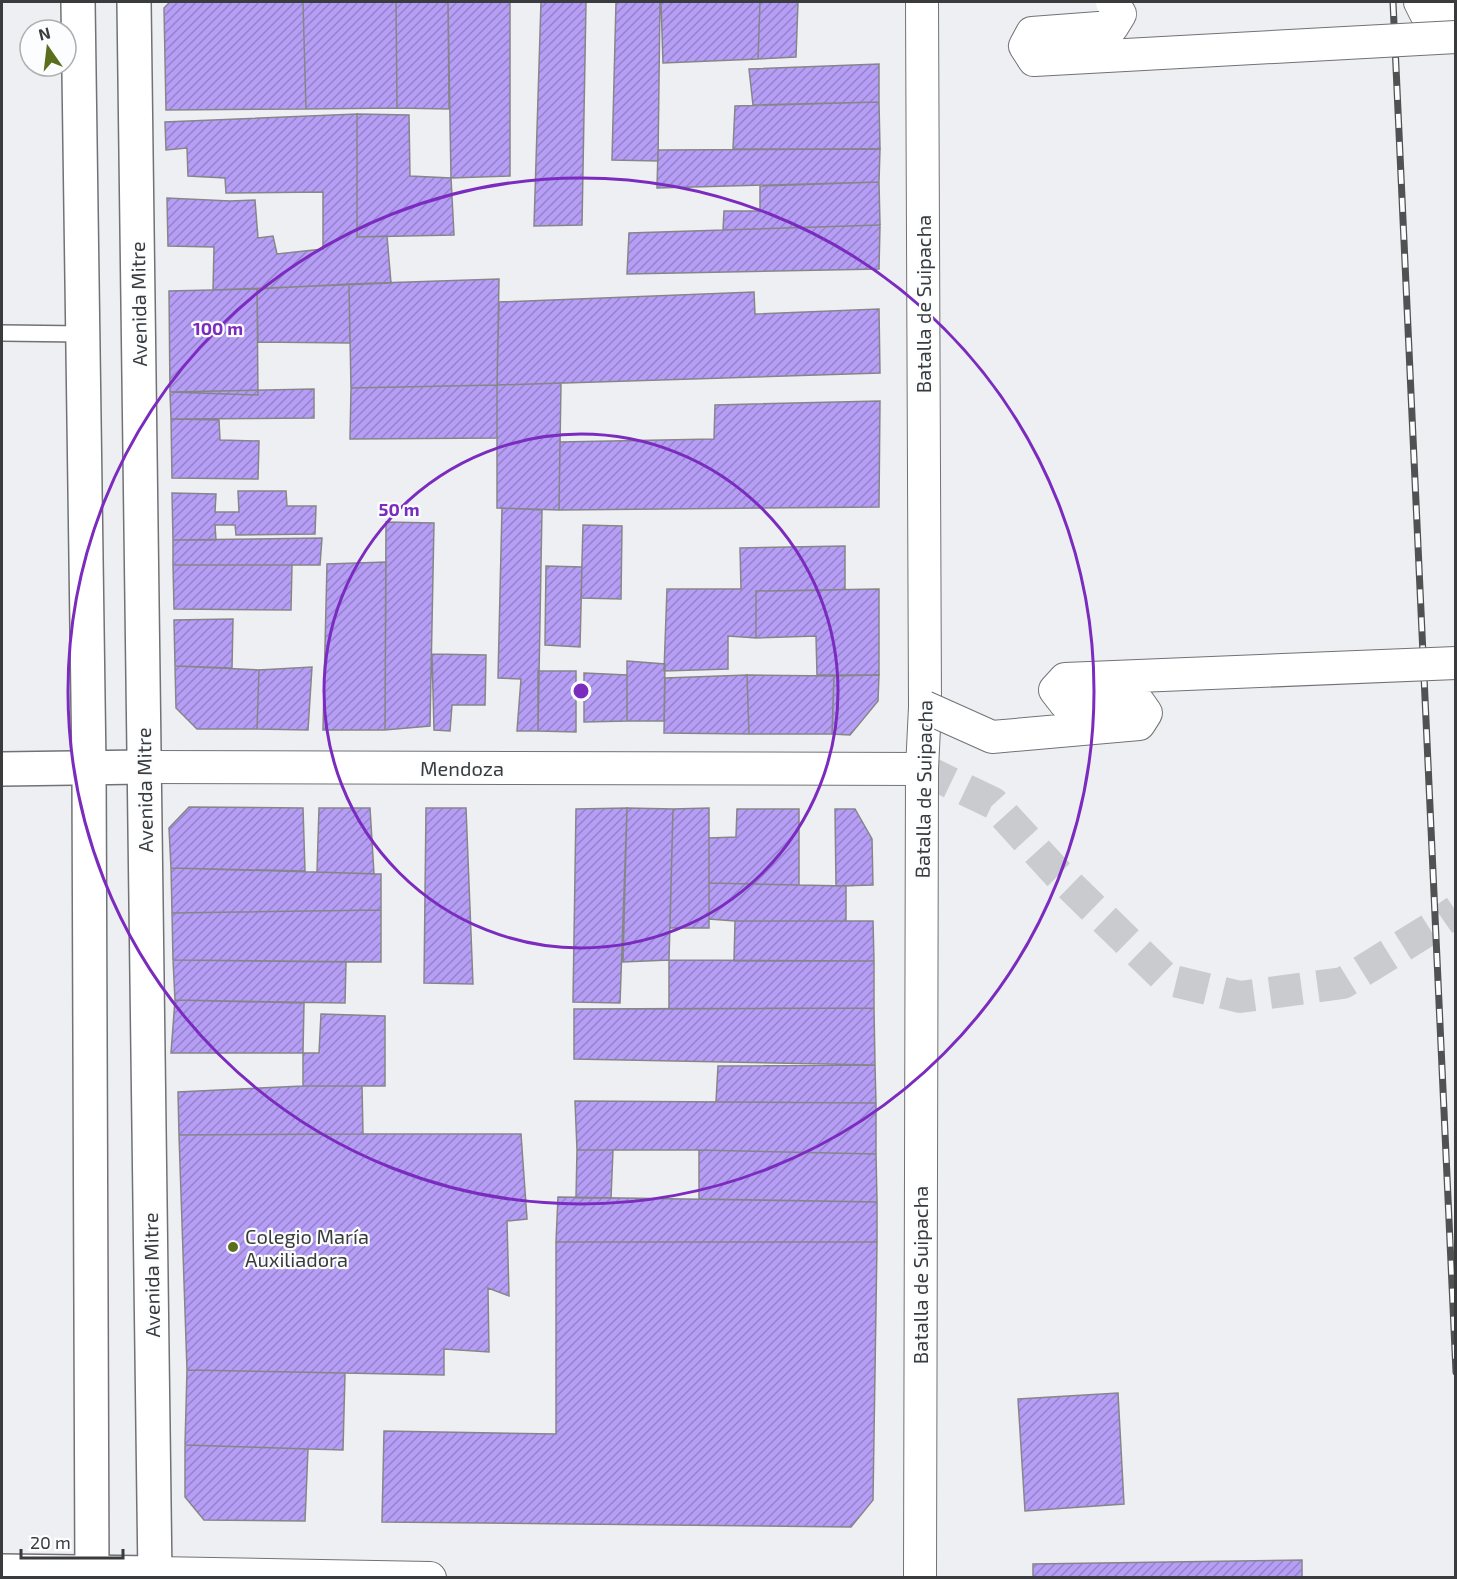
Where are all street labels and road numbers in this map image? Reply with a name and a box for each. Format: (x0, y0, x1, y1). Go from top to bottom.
street label: Batalla de Suipacha (911, 215, 935, 393)
street label: Avenida Mitre (125, 241, 151, 367)
street label: Batalla de Suipacha (909, 700, 937, 878)
street label: Avenida Mitre (131, 727, 157, 853)
street label: Mendoza (420, 756, 504, 780)
street label: Batalla de Suipacha (908, 1186, 932, 1364)
street label: Avenida Mitre (138, 1212, 164, 1338)

